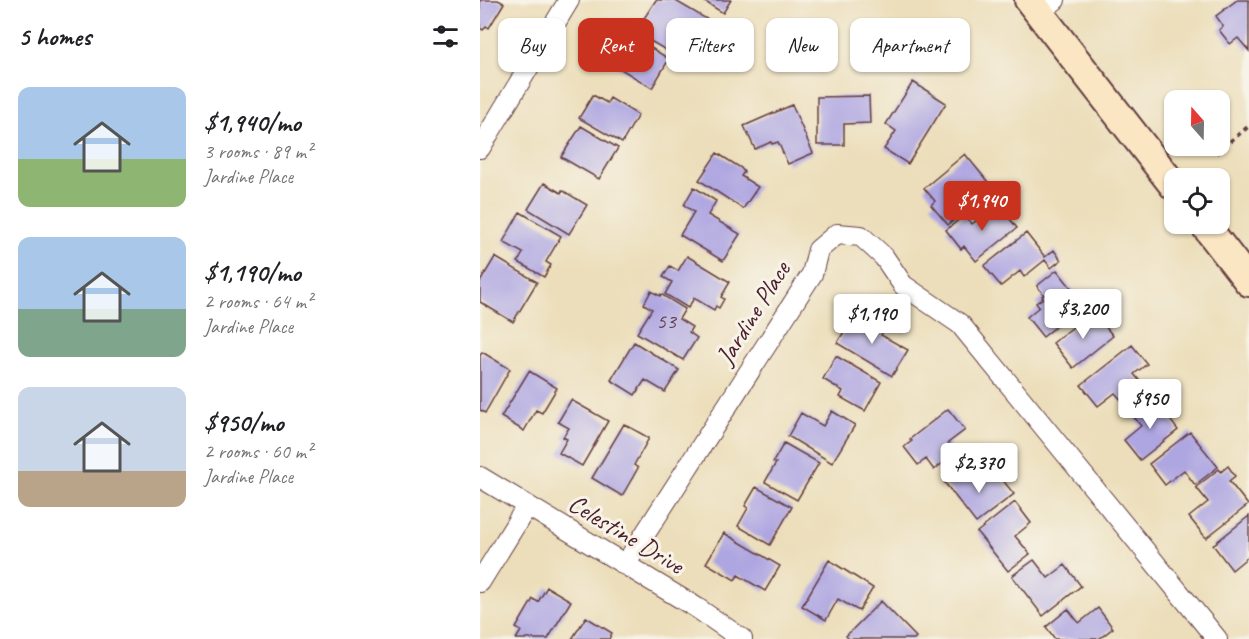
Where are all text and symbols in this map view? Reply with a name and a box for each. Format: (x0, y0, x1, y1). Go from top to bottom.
chip: Buy (498, 18, 566, 72)
chip: Rent (578, 18, 654, 72)
chip: Filters (666, 18, 754, 72)
chip: New (766, 18, 838, 72)
chip: Apartment (850, 18, 970, 72)
text: 5 homes (18, 20, 91, 53)
icon: filters (429, 20, 462, 53)
north arrow (1164, 90, 1230, 156)
map controls (1164, 90, 1230, 234)
text: $1,940/mo (204, 106, 301, 139)
icon: home (66, 111, 138, 183)
text: 3 rooms · 89 m² (204, 139, 312, 164)
text: Jardine Place (204, 164, 293, 189)
button: locate (1164, 168, 1230, 234)
pin: $1,940 (933, 181, 1031, 232)
text: $1,940 (958, 188, 1006, 213)
street label: Jardine Place (707, 254, 798, 372)
text: $1,190/mo (204, 256, 301, 289)
icon: home (66, 261, 138, 333)
text: 2 rooms · 64 m² (204, 289, 312, 314)
pin: $3,200 (1034, 289, 1132, 340)
pin: $1,190 (823, 294, 921, 345)
text: $3,200 (1059, 296, 1107, 321)
text: $1,190 (848, 301, 896, 326)
house number: 53 (656, 307, 678, 335)
text: Jardine Place (204, 314, 293, 339)
pin: $950 (1114, 379, 1186, 430)
text: $950 (1132, 386, 1168, 411)
text: $950/mo (204, 406, 283, 439)
icon: home (66, 411, 138, 483)
text: 2 rooms · 60 m² (204, 439, 312, 464)
pin: $2,370 (930, 443, 1028, 494)
text: $2,370 (955, 450, 1003, 475)
text: Jardine Place (204, 464, 293, 489)
street label: Celestine Drive (562, 487, 691, 582)

